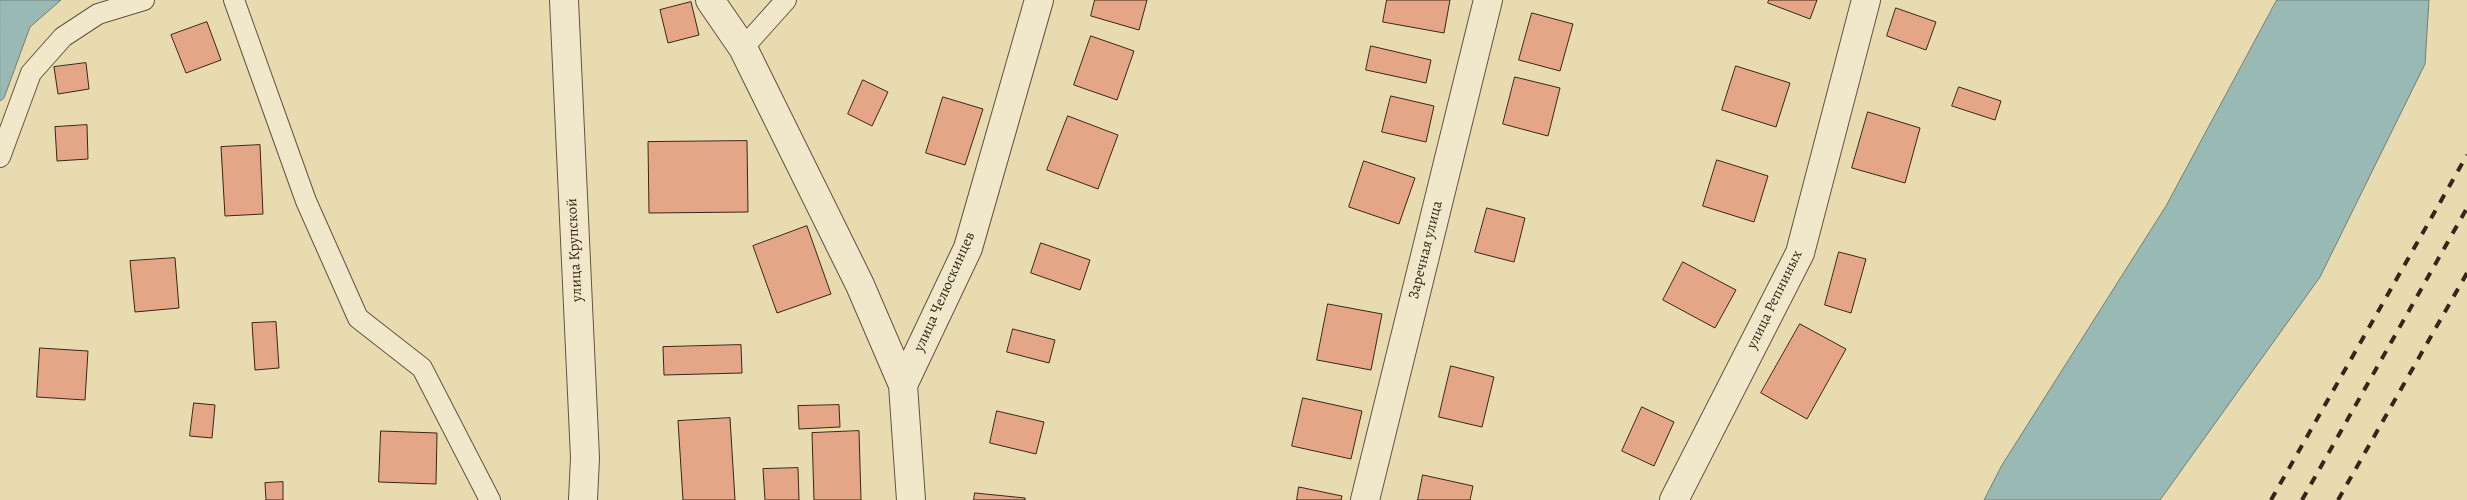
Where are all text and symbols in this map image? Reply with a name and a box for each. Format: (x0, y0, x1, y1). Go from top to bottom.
street label: улица Крупской (563, 198, 587, 302)
street label: Заречная улица (1405, 199, 1447, 301)
street label: улица Челюскинцев (910, 229, 980, 355)
street label: улица Репниных (1743, 248, 1807, 352)

